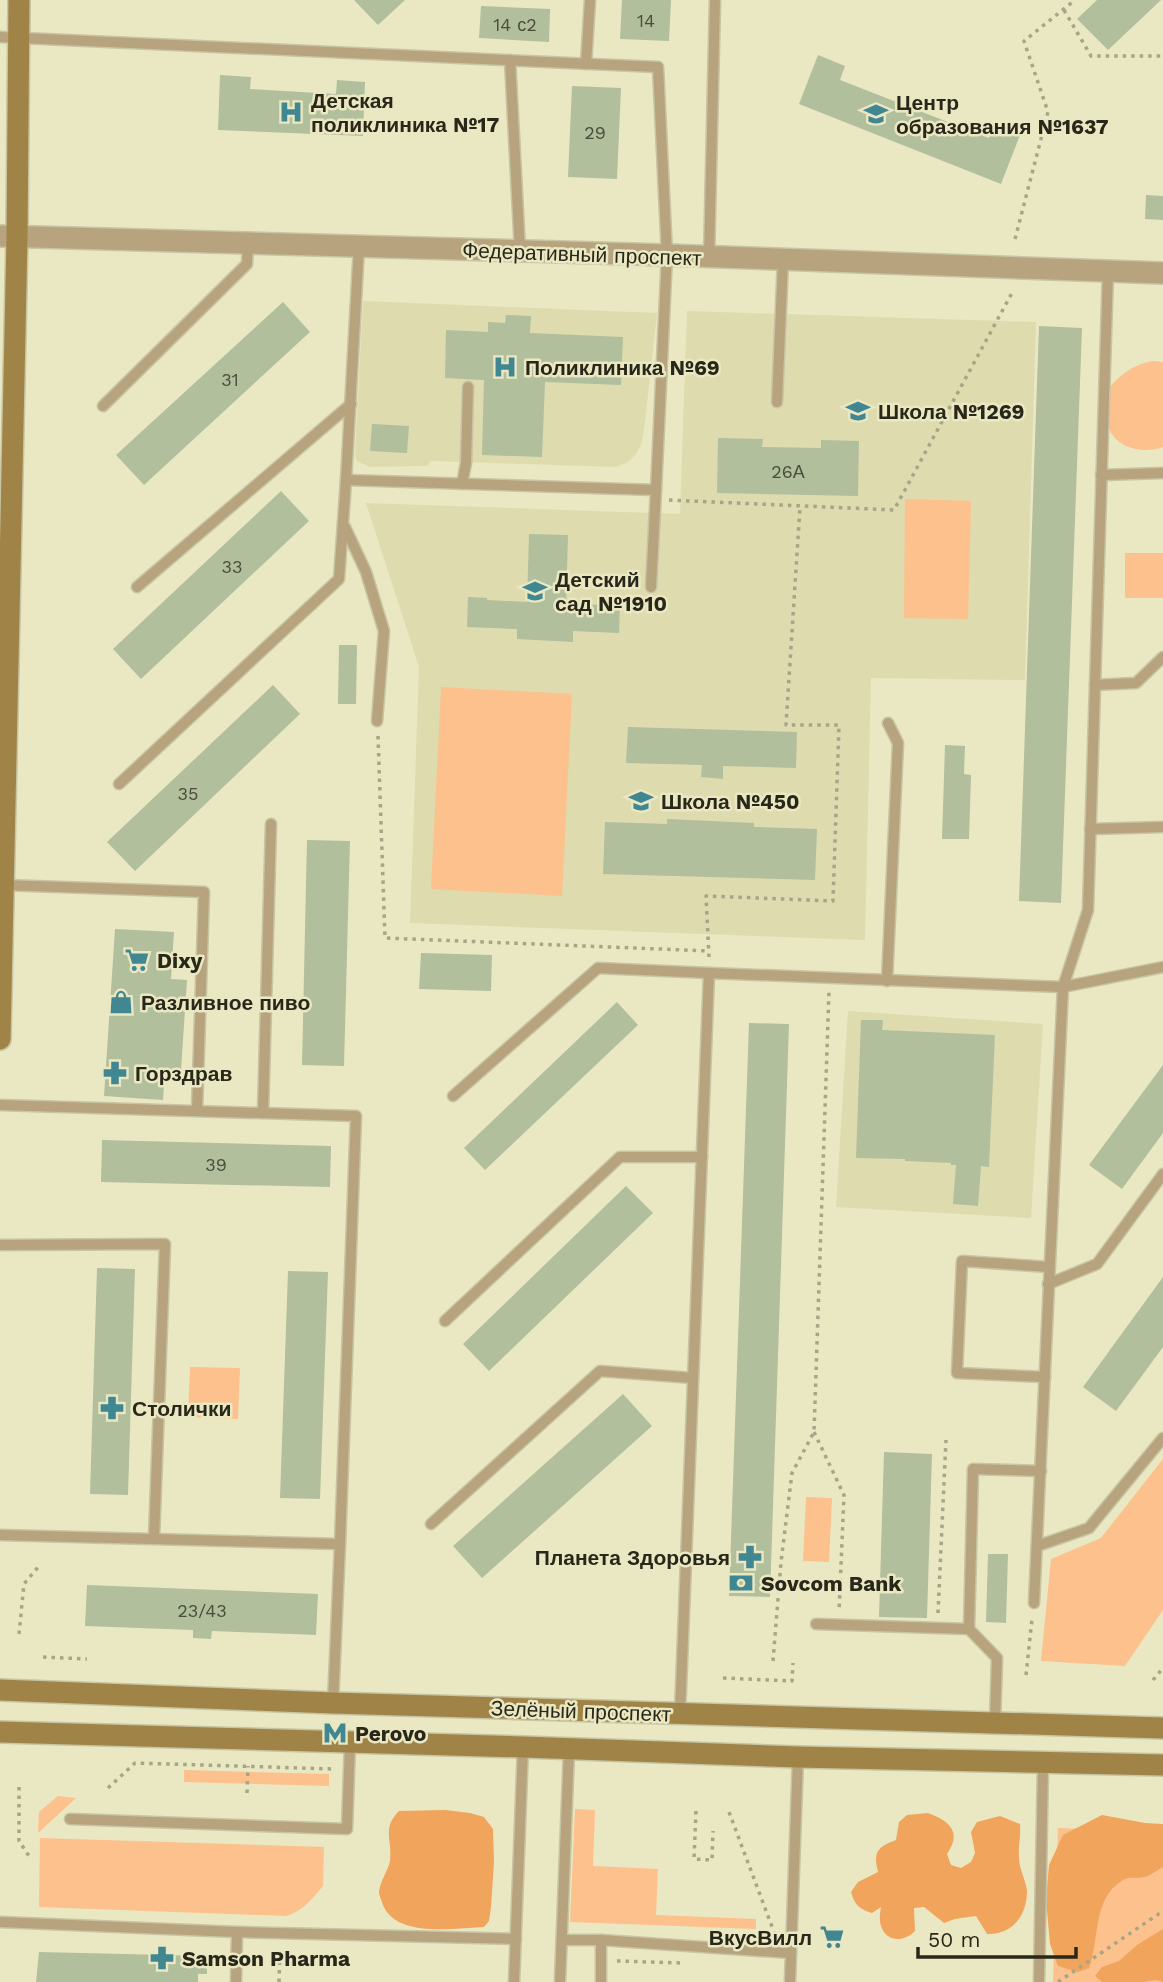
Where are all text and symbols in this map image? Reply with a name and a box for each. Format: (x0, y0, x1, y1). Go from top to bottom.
house number: 14 (637, 10, 655, 31)
house number: 14 с2 (493, 14, 537, 35)
place label: Детская поликлиника №17 (311, 88, 500, 137)
place label: Центр образования №1637 (896, 90, 1109, 139)
hospital icon: Детская поликлиника №17 (277, 98, 305, 126)
school or university icon: Центр образования №1637 (862, 100, 890, 128)
house number: 29 (584, 122, 606, 143)
street label: Федеративный проспект (462, 237, 702, 271)
hospital icon: Поликлиника №69 (491, 353, 519, 381)
place label: Поликлиника №69 (525, 355, 720, 380)
house number: 31 (221, 369, 239, 390)
school or university icon: Школа №1269 (844, 397, 872, 425)
place label: Школа №1269 (878, 399, 1025, 424)
house number: 26А (771, 461, 805, 482)
house number: 33 (222, 556, 243, 577)
place label: Детский сад №1910 (555, 567, 667, 616)
school or university icon: Детский сад №1910 (521, 577, 549, 605)
house number: 35 (178, 783, 198, 804)
school or university icon: Школа №450 (627, 787, 655, 815)
place label: Школа №450 (661, 789, 799, 814)
supermarket icon: Dixy (123, 946, 151, 974)
place label: Dixy (157, 948, 203, 973)
shop icon: Разливное пиво (107, 988, 135, 1016)
place label: Разливное пиво (141, 990, 310, 1015)
pharmacy icon: Горздрав (101, 1059, 129, 1087)
place label: Горздрав (135, 1061, 233, 1086)
house number: 39 (205, 1154, 227, 1175)
pharmacy icon: Столички (98, 1394, 126, 1422)
place label: Столички (132, 1396, 231, 1421)
pharmacy icon: Планета Здоровья (736, 1543, 764, 1571)
place label: Планета Здоровья (535, 1545, 730, 1570)
bank icon: Sovcom Bank (727, 1569, 755, 1597)
place label: Sovcom Bank (761, 1571, 902, 1596)
house number: 23/43 (177, 1600, 227, 1621)
street label: Зелёный проспект (490, 1695, 672, 1727)
metro station icon: Perovo (321, 1719, 349, 1747)
place label: Perovo (355, 1721, 426, 1746)
scale bar (918, 1916, 1076, 1960)
supermarket icon: ВкусВилл (818, 1923, 846, 1951)
place label: ВкусВилл (709, 1925, 812, 1950)
text: 50 m (928, 1927, 980, 1952)
pharmacy icon: Samson Pharma (148, 1944, 176, 1972)
place label: Samson Pharma (182, 1946, 351, 1971)

